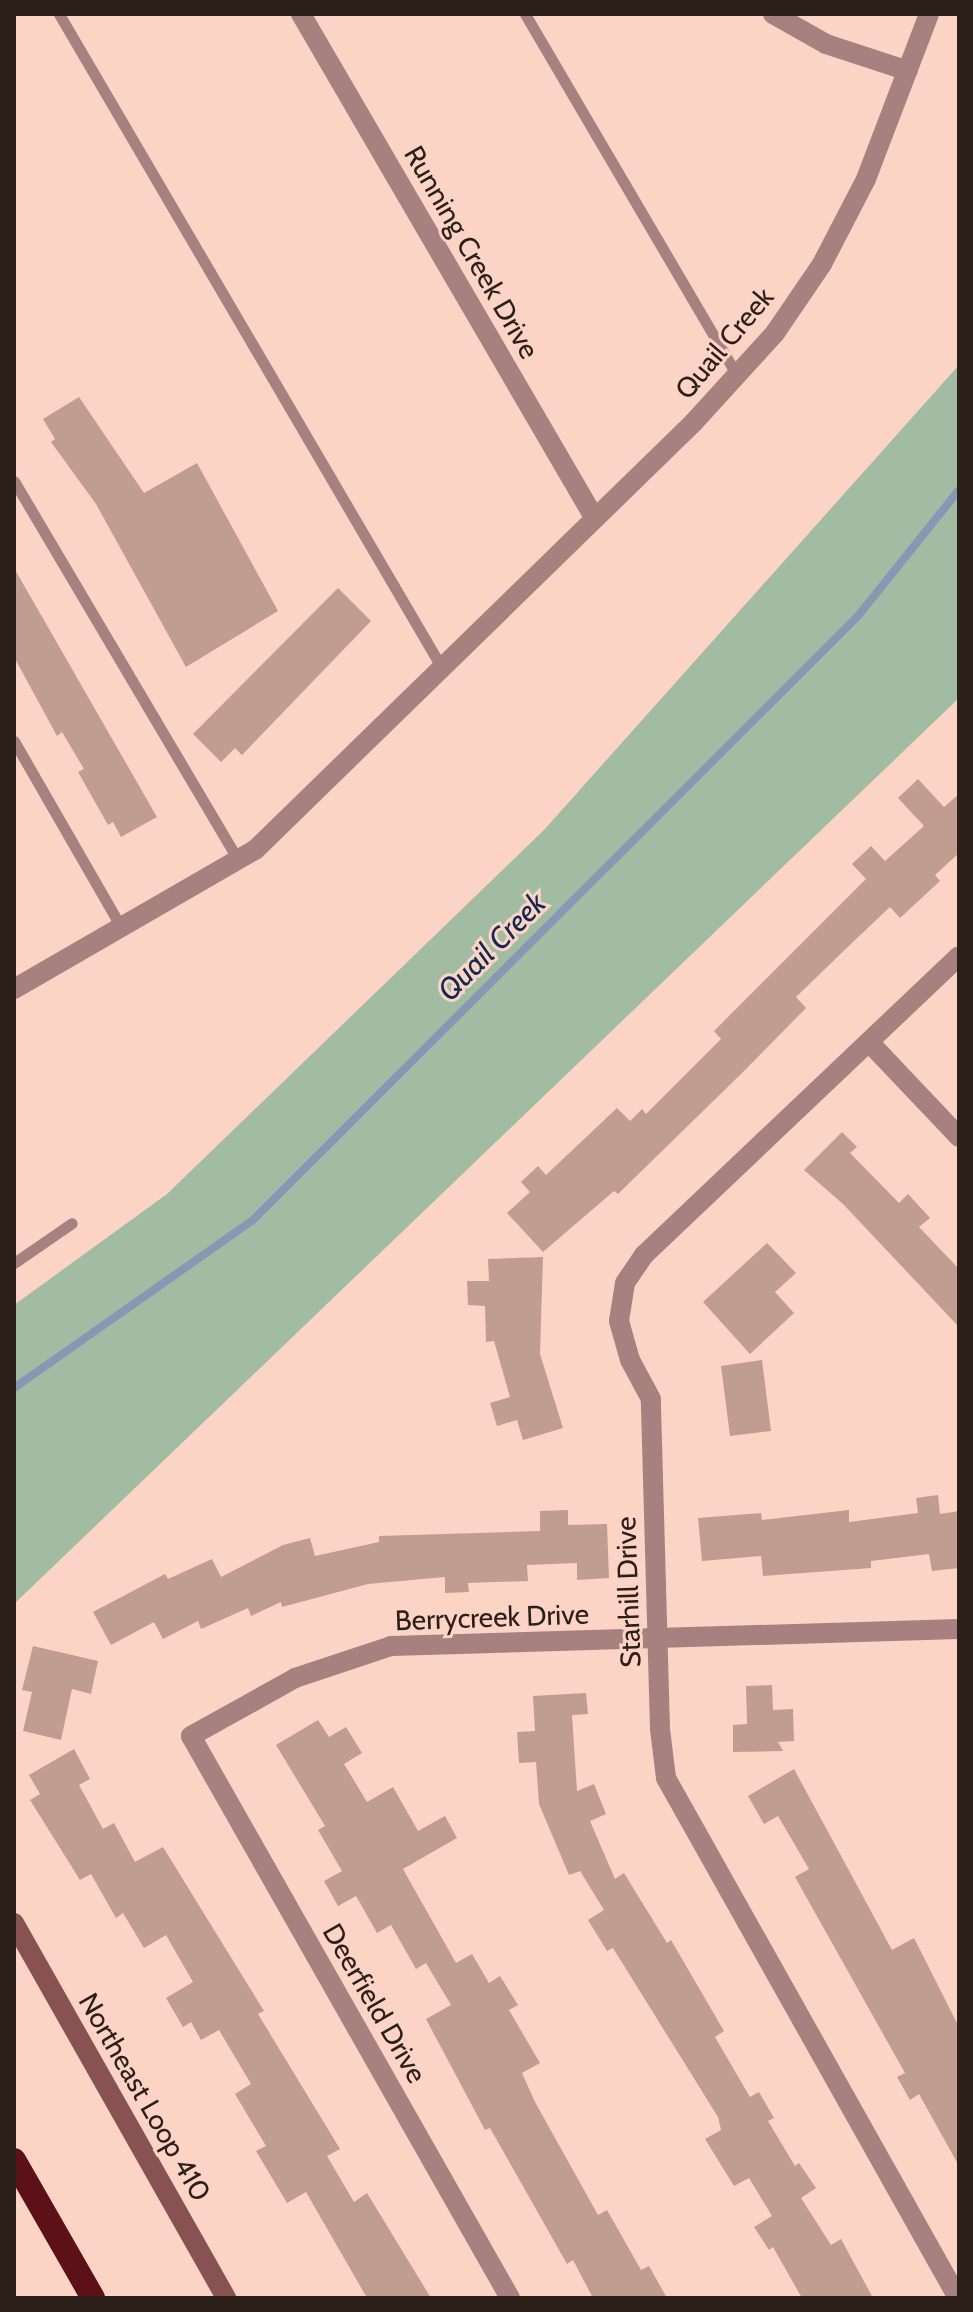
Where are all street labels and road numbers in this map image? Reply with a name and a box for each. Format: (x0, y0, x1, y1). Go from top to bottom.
street label: Running Creek Drive (397, 140, 547, 364)
street label: Quail Creek (668, 280, 780, 406)
street label: Starhill Drive (609, 1516, 647, 1668)
street label: Berrycreek Drive (394, 1597, 590, 1637)
street label: Deerfield Drive (316, 1917, 434, 2089)
street label: Northeast Loop 410 (72, 1987, 218, 2207)

